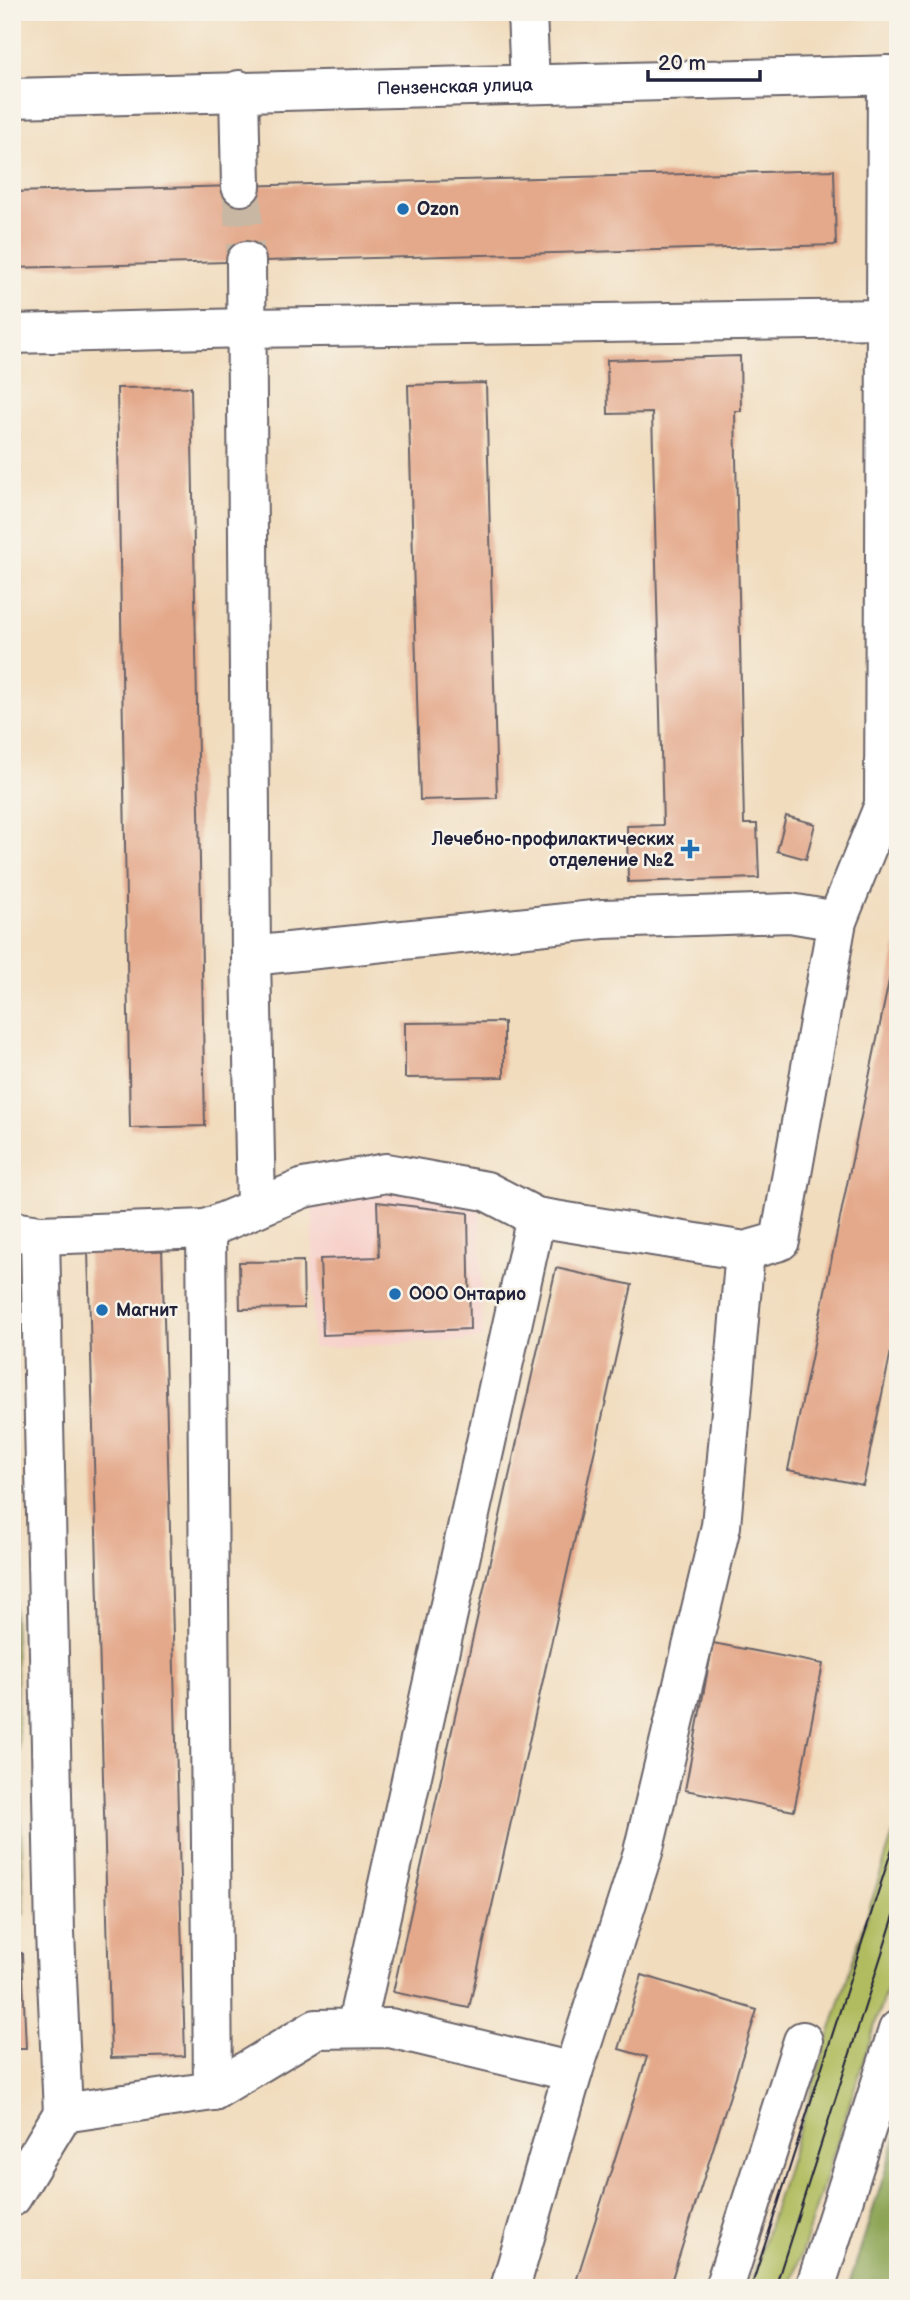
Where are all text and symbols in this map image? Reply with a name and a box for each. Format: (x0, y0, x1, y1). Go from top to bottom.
scale bar (648, 38, 760, 82)
text: 20 m (658, 51, 706, 76)
street label: Пензенская улица (377, 74, 534, 100)
place label: Ozon (417, 199, 459, 220)
marker: Ozon (395, 201, 411, 217)
place label: Лечебно-профилактических отделение №2 (431, 829, 675, 871)
marker: Лечебно-профилактических отделение №2 (680, 839, 700, 859)
place label: ООО Онтарио (409, 1284, 526, 1305)
marker: ООО Онтарио (387, 1286, 403, 1302)
place label: Магнит (116, 1300, 178, 1321)
marker: Магнит (94, 1302, 110, 1318)

